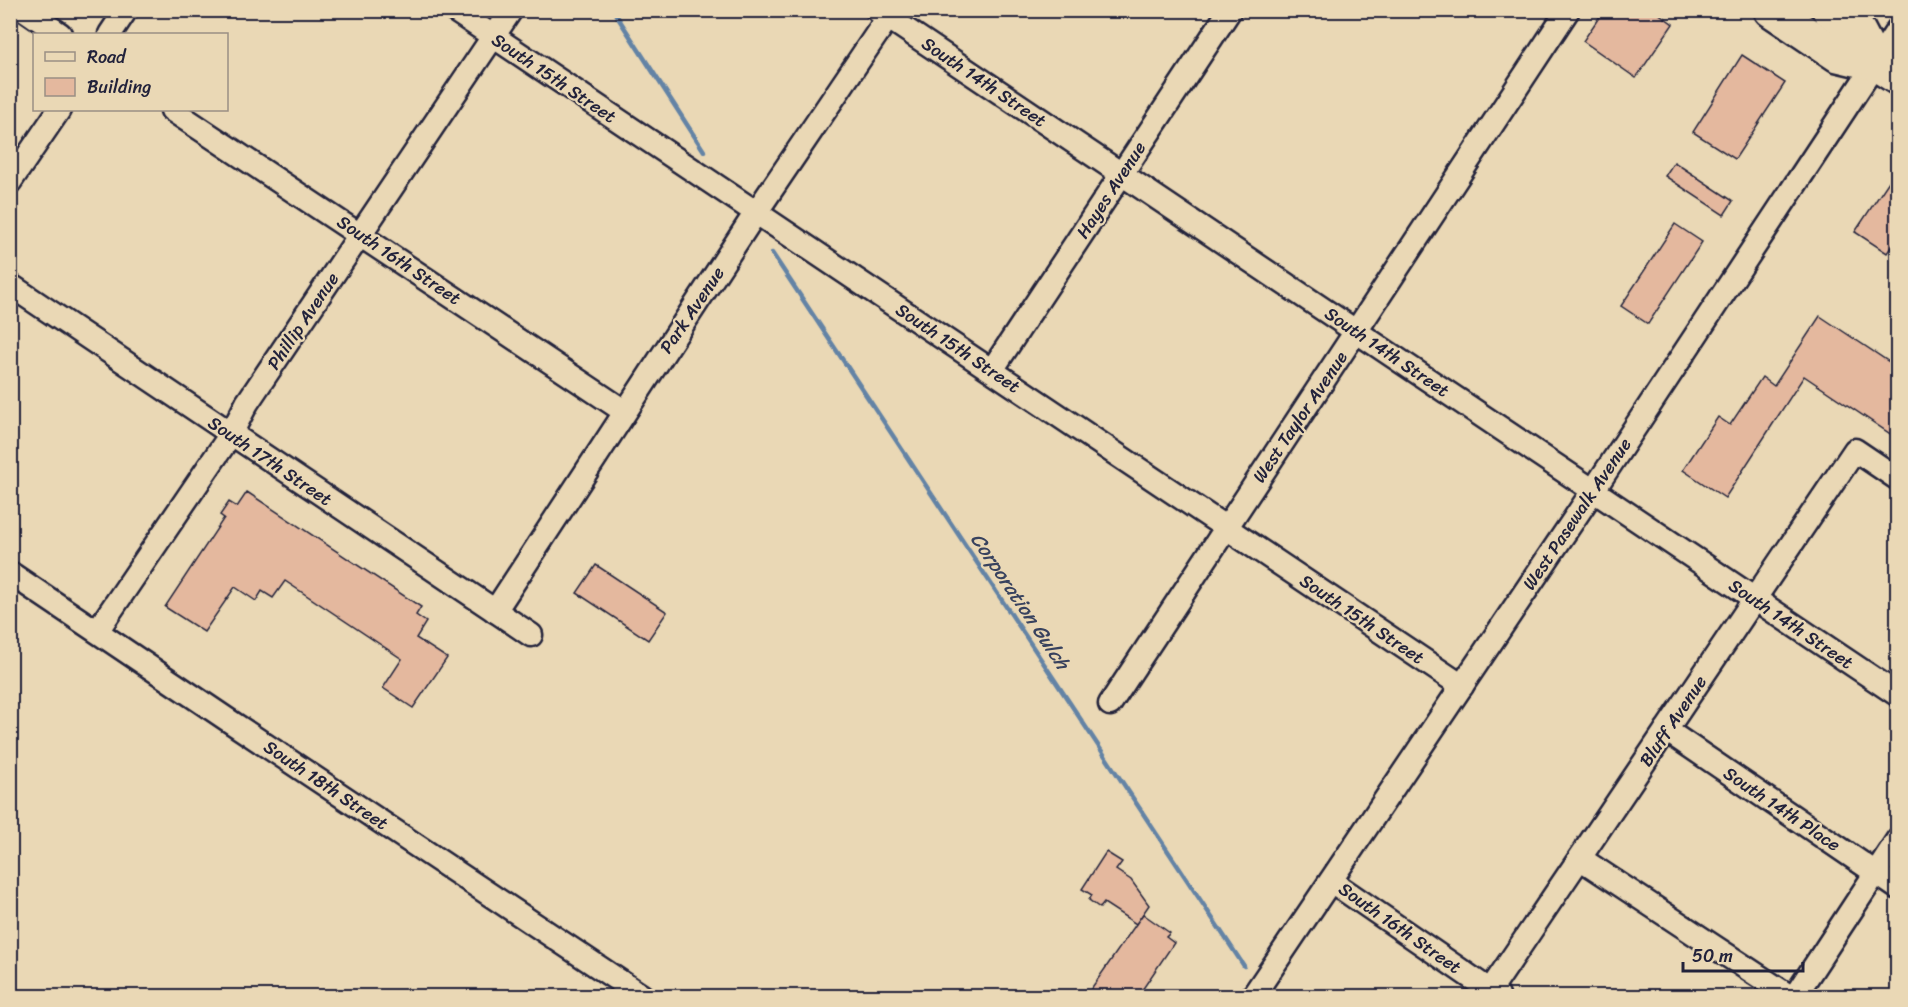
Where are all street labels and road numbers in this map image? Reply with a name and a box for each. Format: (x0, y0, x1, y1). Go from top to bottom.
street label: South 15th Street (485, 24, 623, 132)
street label: South 14th Street (915, 28, 1053, 136)
street label: Hayes Avenue (1067, 135, 1155, 245)
street label: South 16th Street (330, 206, 468, 314)
street label: Park Avenue (651, 260, 733, 360)
street label: Phillip Avenue (258, 266, 348, 376)
street label: South 15th Street (889, 294, 1027, 402)
street label: South 14th Street (1318, 298, 1456, 406)
street label: West Taylor Avenue (1244, 344, 1356, 490)
street label: South 17th Street (201, 407, 339, 515)
street label: West Pasewalk Avenue (1514, 431, 1640, 597)
street label: South 15th Street (1293, 565, 1431, 673)
street label: South 14th Street (1722, 570, 1860, 678)
street label: Bluff Avenue (1630, 669, 1716, 773)
street label: South 18th Street (257, 731, 395, 839)
street label: South 14th Place (1717, 758, 1847, 860)
street label: South 16th Street (1332, 874, 1468, 983)

